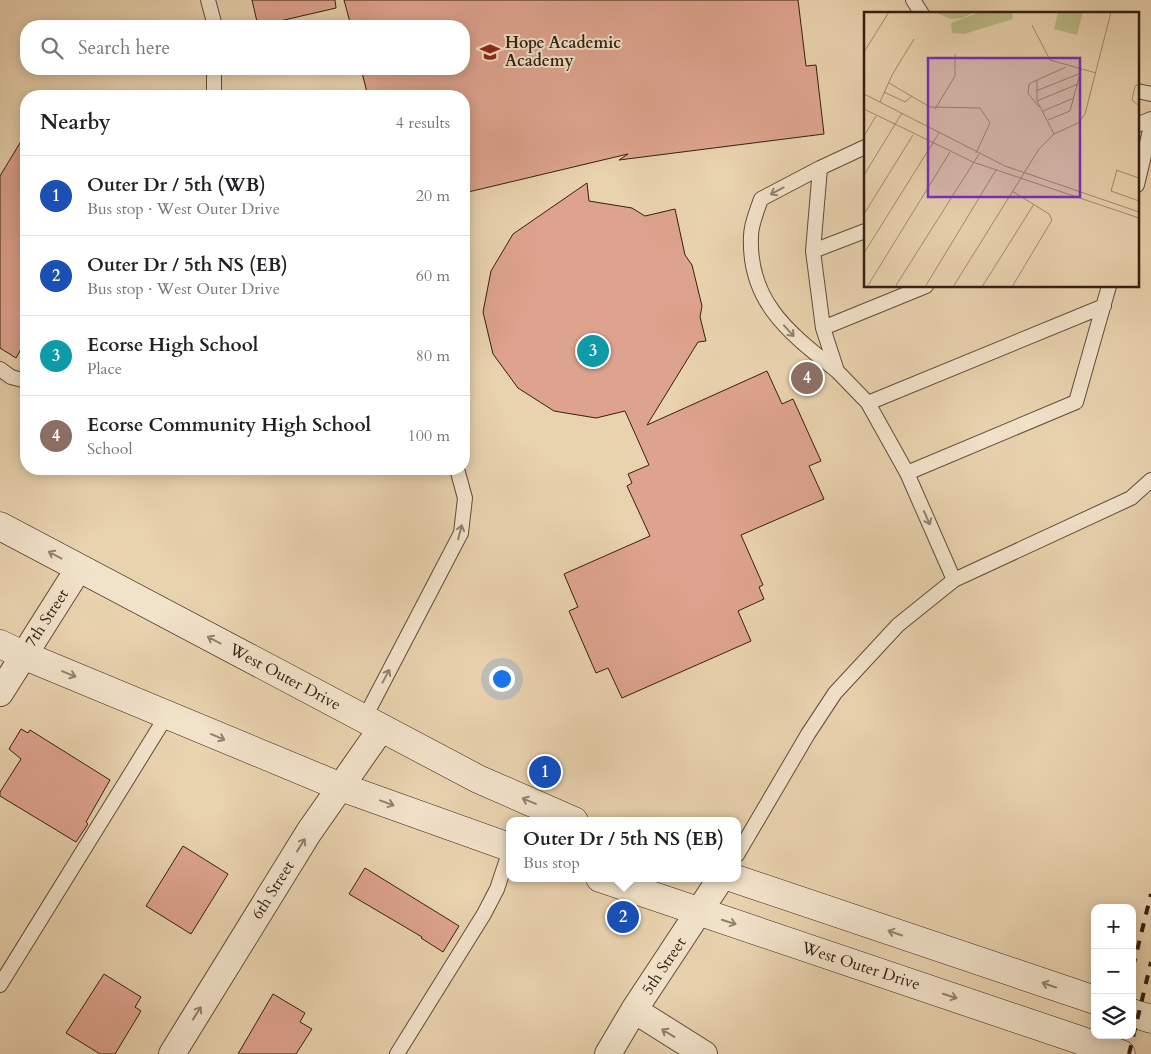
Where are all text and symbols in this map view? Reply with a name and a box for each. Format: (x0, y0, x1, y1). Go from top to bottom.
inset map (864, 12, 1138, 288)
search box (20, 20, 470, 75)
place label: Hope Academic Academy (505, 32, 621, 72)
icon: search (38, 34, 66, 62)
text: Search here (78, 35, 170, 61)
school or university icon: Hope Academic Academy (479, 41, 501, 63)
text: Nearby (40, 108, 111, 137)
text: 4 results (396, 112, 450, 134)
text: Outer Dr / 5th (WB) (87, 172, 266, 198)
text: 1 (52, 185, 60, 207)
text: 20 m (416, 185, 450, 207)
one-way arrow (769, 186, 784, 196)
text: Bus stop · West Outer Drive (87, 198, 280, 220)
text: Outer Dr / 5th NS (EB) (87, 252, 288, 278)
text: 2 (52, 265, 60, 287)
text: 60 m (416, 265, 450, 287)
text: Bus stop · West Outer Drive (87, 278, 280, 300)
one-way arrow (784, 324, 795, 337)
text: Ecorse High School (87, 332, 258, 358)
pin: 3 (577, 332, 609, 370)
text: 3 (52, 345, 60, 367)
text: 80 m (416, 345, 450, 367)
text: Place (87, 358, 122, 380)
pin: 4 (791, 359, 823, 397)
text: Ecorse Community High School (87, 412, 371, 438)
text: 4 (52, 425, 60, 447)
text: 100 m (408, 425, 450, 447)
text: School (87, 438, 132, 460)
one-way arrow (922, 510, 932, 525)
one-way arrow (455, 524, 465, 540)
one-way arrow (48, 550, 63, 559)
street label: 7th Street (20, 585, 74, 651)
one-way arrow (207, 635, 222, 644)
street label: West Outer Drive (224, 638, 345, 716)
your location (489, 666, 515, 692)
one-way arrow (382, 669, 391, 684)
one-way arrow (61, 670, 76, 679)
one-way arrow (210, 732, 225, 742)
pin: 1 (529, 753, 561, 791)
one-way arrow (522, 796, 537, 806)
one-way arrow (378, 799, 394, 808)
popup (506, 817, 741, 882)
text: Outer Dr / 5th NS (EB) (523, 826, 724, 852)
one-way arrow (296, 838, 306, 852)
text: Bus stop (523, 852, 580, 874)
street label: 6th Street (246, 857, 300, 923)
pin: 2 (607, 898, 639, 936)
map controls (1091, 904, 1136, 1039)
button: + (1091, 904, 1136, 949)
one-way arrow (721, 918, 737, 927)
one-way arrow (887, 928, 903, 937)
street label: 5th Street (637, 933, 691, 999)
street label: West Outer Drive (798, 936, 923, 996)
button: − (1091, 949, 1136, 994)
one-way arrow (1041, 980, 1057, 989)
one-way arrow (942, 991, 958, 1001)
button: layers (1091, 994, 1136, 1039)
one-way arrow (193, 1006, 203, 1020)
one-way arrow (662, 1028, 676, 1038)

